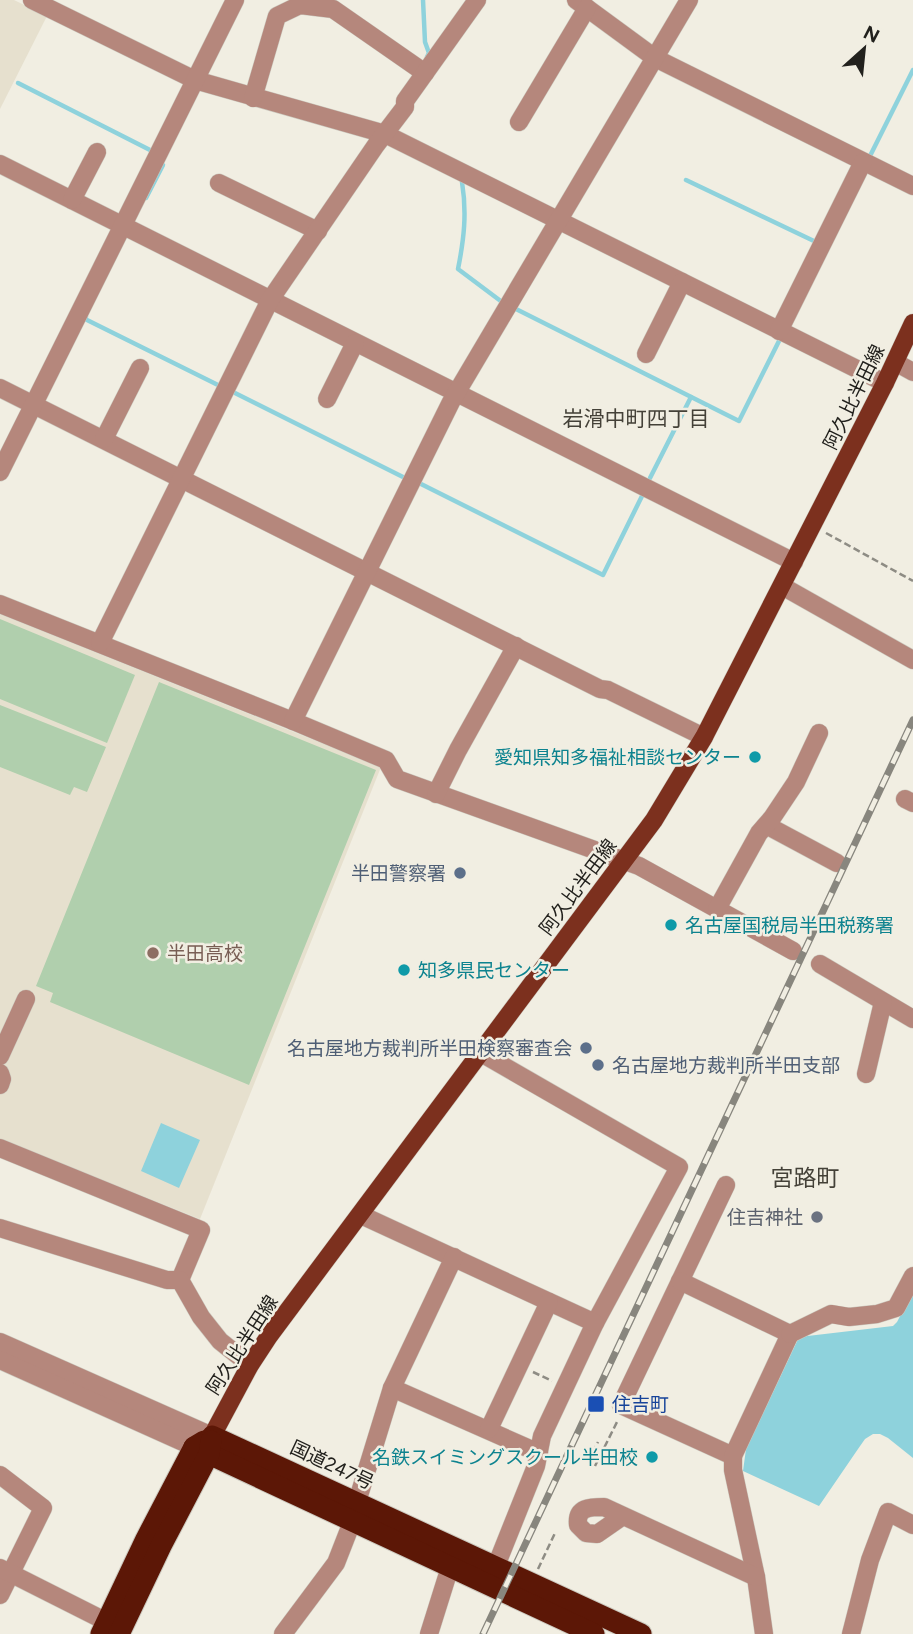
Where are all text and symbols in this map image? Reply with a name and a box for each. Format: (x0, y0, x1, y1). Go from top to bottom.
north arrow (829, 14, 899, 84)
text: N (860, 21, 883, 48)
street label: 阿久比半田線 (819, 341, 889, 453)
district label: 岩滑中町四丁目 (563, 406, 710, 431)
place label: 愛知県知多福祉相談センター (494, 746, 741, 769)
marker: 愛知県知多福祉相談センター (747, 749, 763, 765)
street label: 阿久比半田線 (535, 835, 621, 939)
place label: 半田警察署 (351, 862, 446, 885)
marker: 半田警察署 (452, 865, 468, 881)
place label: 名古屋国税局半田税務署 (685, 914, 894, 937)
marker: 名古屋国税局半田税務署 (663, 917, 679, 933)
place label: 半田高校 (167, 942, 243, 965)
marker: 半田高校 (145, 945, 161, 961)
place label: 知多県民センター (418, 959, 570, 982)
marker: 知多県民センター (396, 962, 412, 978)
place label: 名古屋地方裁判所半田検察審査会 (287, 1037, 572, 1060)
marker: 名古屋地方裁判所半田検察審査会 (578, 1040, 594, 1056)
place label: 名古屋地方裁判所半田支部 (612, 1054, 840, 1077)
marker: 名古屋地方裁判所半田支部 (590, 1057, 606, 1073)
district label: 宮路町 (771, 1164, 840, 1192)
place label: 住吉神社 (727, 1206, 803, 1229)
marker: 住吉神社 (809, 1209, 825, 1225)
street label: 阿久比半田線 (201, 1291, 283, 1399)
place label: 住吉町 (612, 1393, 669, 1416)
marker: 住吉町 (586, 1394, 606, 1414)
street label: 国道247号 (287, 1436, 377, 1494)
place label: 名鉄スイミングスクール半田校 (372, 1446, 638, 1469)
marker: 名鉄スイミングスクール半田校 (644, 1449, 660, 1465)

